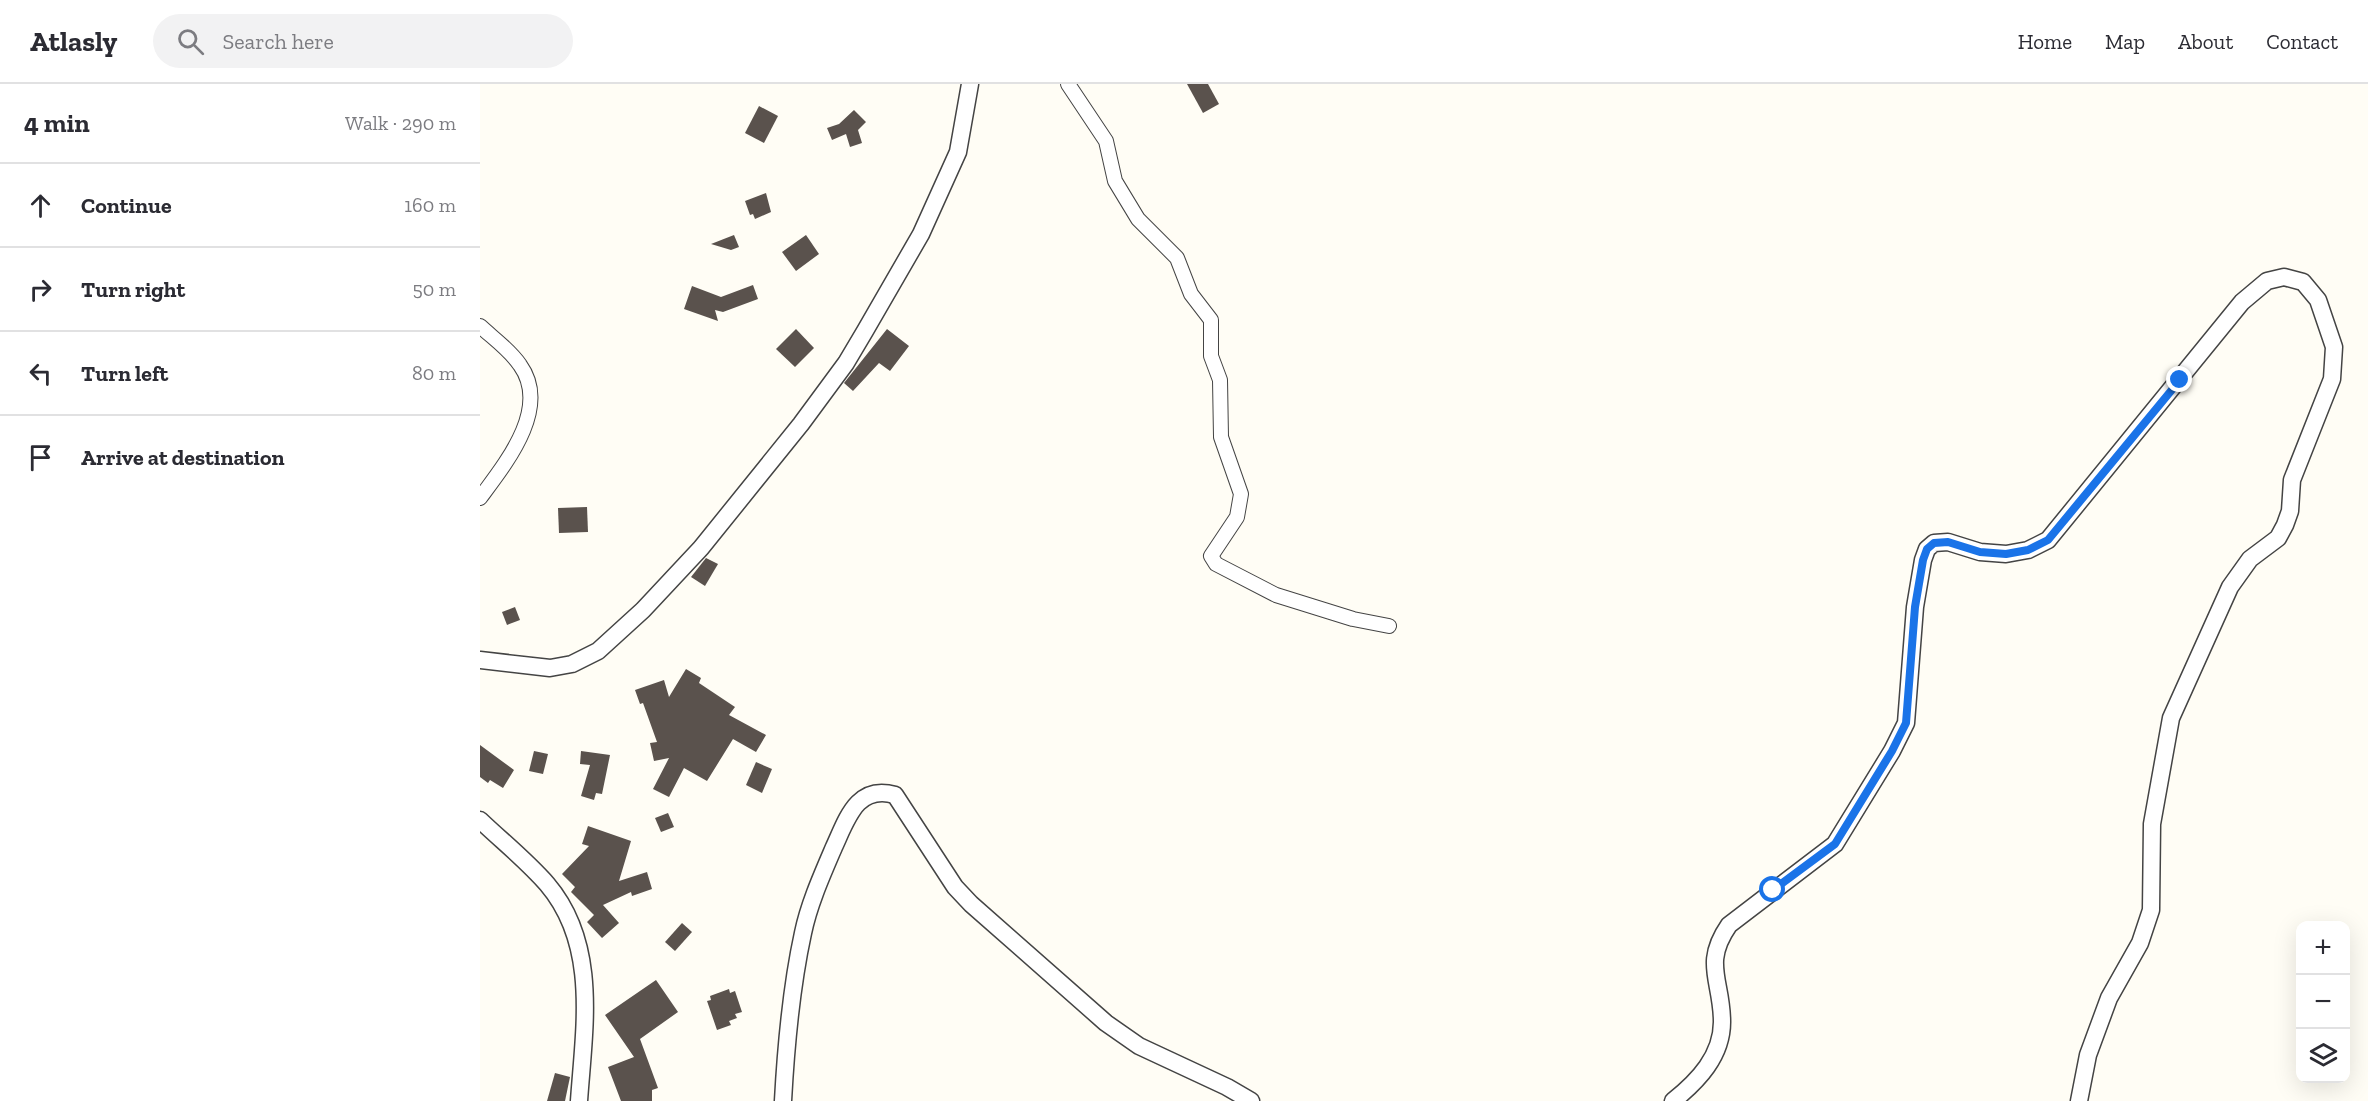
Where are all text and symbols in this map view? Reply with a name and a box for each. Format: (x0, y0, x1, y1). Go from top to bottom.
search box (153, 14, 573, 68)
text: Atlasly (30, 25, 117, 58)
icon: search (174, 25, 207, 58)
text: Search here (222, 28, 334, 55)
text: Home (2018, 29, 2072, 54)
text: Map (2105, 29, 2145, 54)
text: About (2178, 29, 2233, 54)
text: Contact (2266, 29, 2338, 54)
text: 4 min (24, 107, 90, 139)
text: Walk · 290 m (345, 111, 456, 135)
icon: ahead (24, 189, 57, 222)
text: Continue (81, 192, 172, 219)
text: 160 m (404, 193, 456, 217)
icon: right (24, 273, 57, 306)
text: Turn right (81, 276, 185, 303)
text: 50 m (412, 277, 456, 301)
icon: left (24, 357, 57, 390)
text: Turn left (81, 360, 168, 387)
text: 80 m (412, 361, 456, 385)
route end (2166, 366, 2192, 392)
icon: arrive (24, 441, 57, 474)
text: Arrive at destination (81, 444, 284, 471)
route start (1759, 876, 1785, 902)
map controls (2296, 921, 2350, 1083)
button: + (2296, 921, 2350, 975)
button: − (2296, 975, 2350, 1029)
button: layers (2296, 1029, 2350, 1083)

